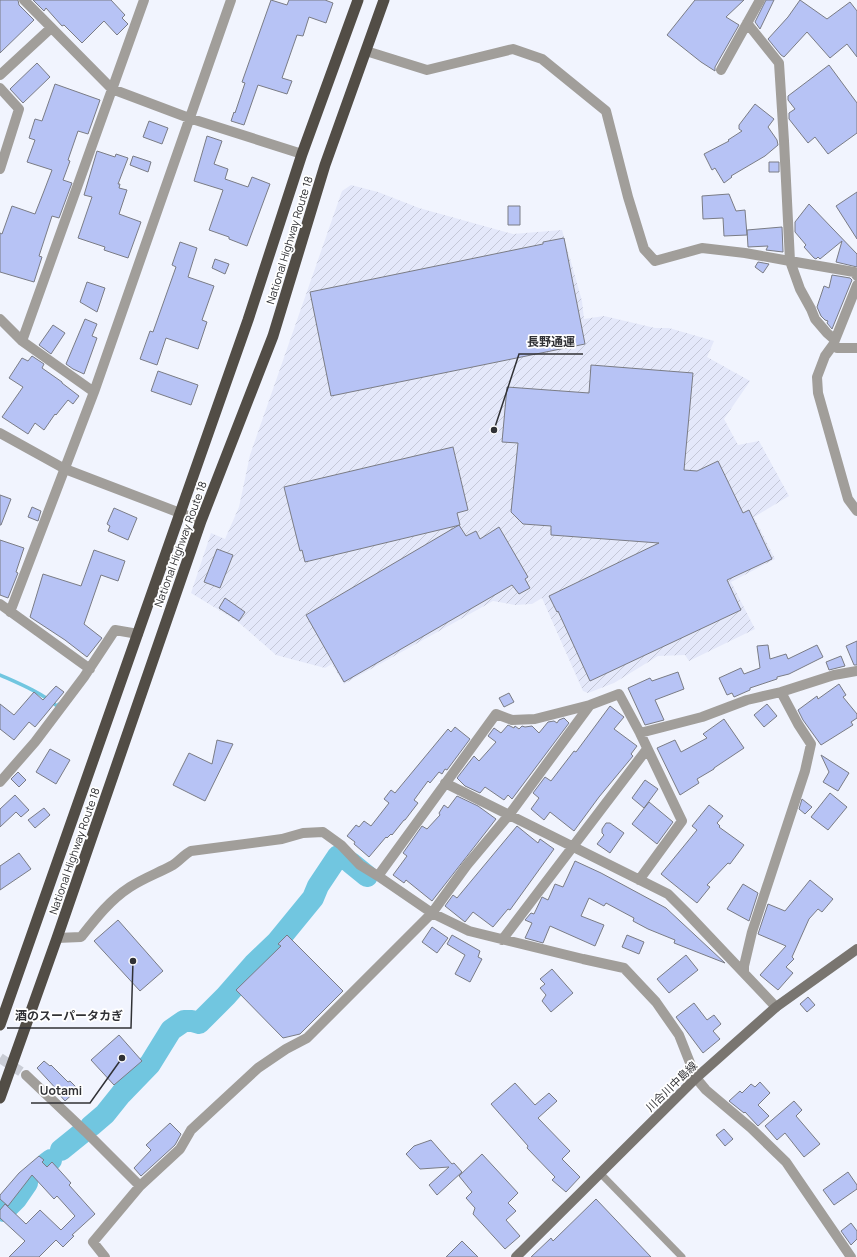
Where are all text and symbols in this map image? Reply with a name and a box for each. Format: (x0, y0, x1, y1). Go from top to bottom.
street label: National Highway Route 18 (262, 174, 316, 306)
callout: 長野通運 (519, 330, 583, 354)
text: 長野通運 (527, 333, 575, 350)
street label: National Highway Route 18 (150, 479, 210, 609)
street label: National Highway Route 18 (45, 786, 103, 916)
callout: 酒のスーパータカぎ (7, 1004, 131, 1028)
text: 酒のスーパータカぎ (15, 1007, 123, 1024)
street label: 川合川中島線 (642, 1058, 700, 1114)
callout: Uotami (31, 1079, 90, 1103)
text: Uotami (40, 1082, 82, 1099)

